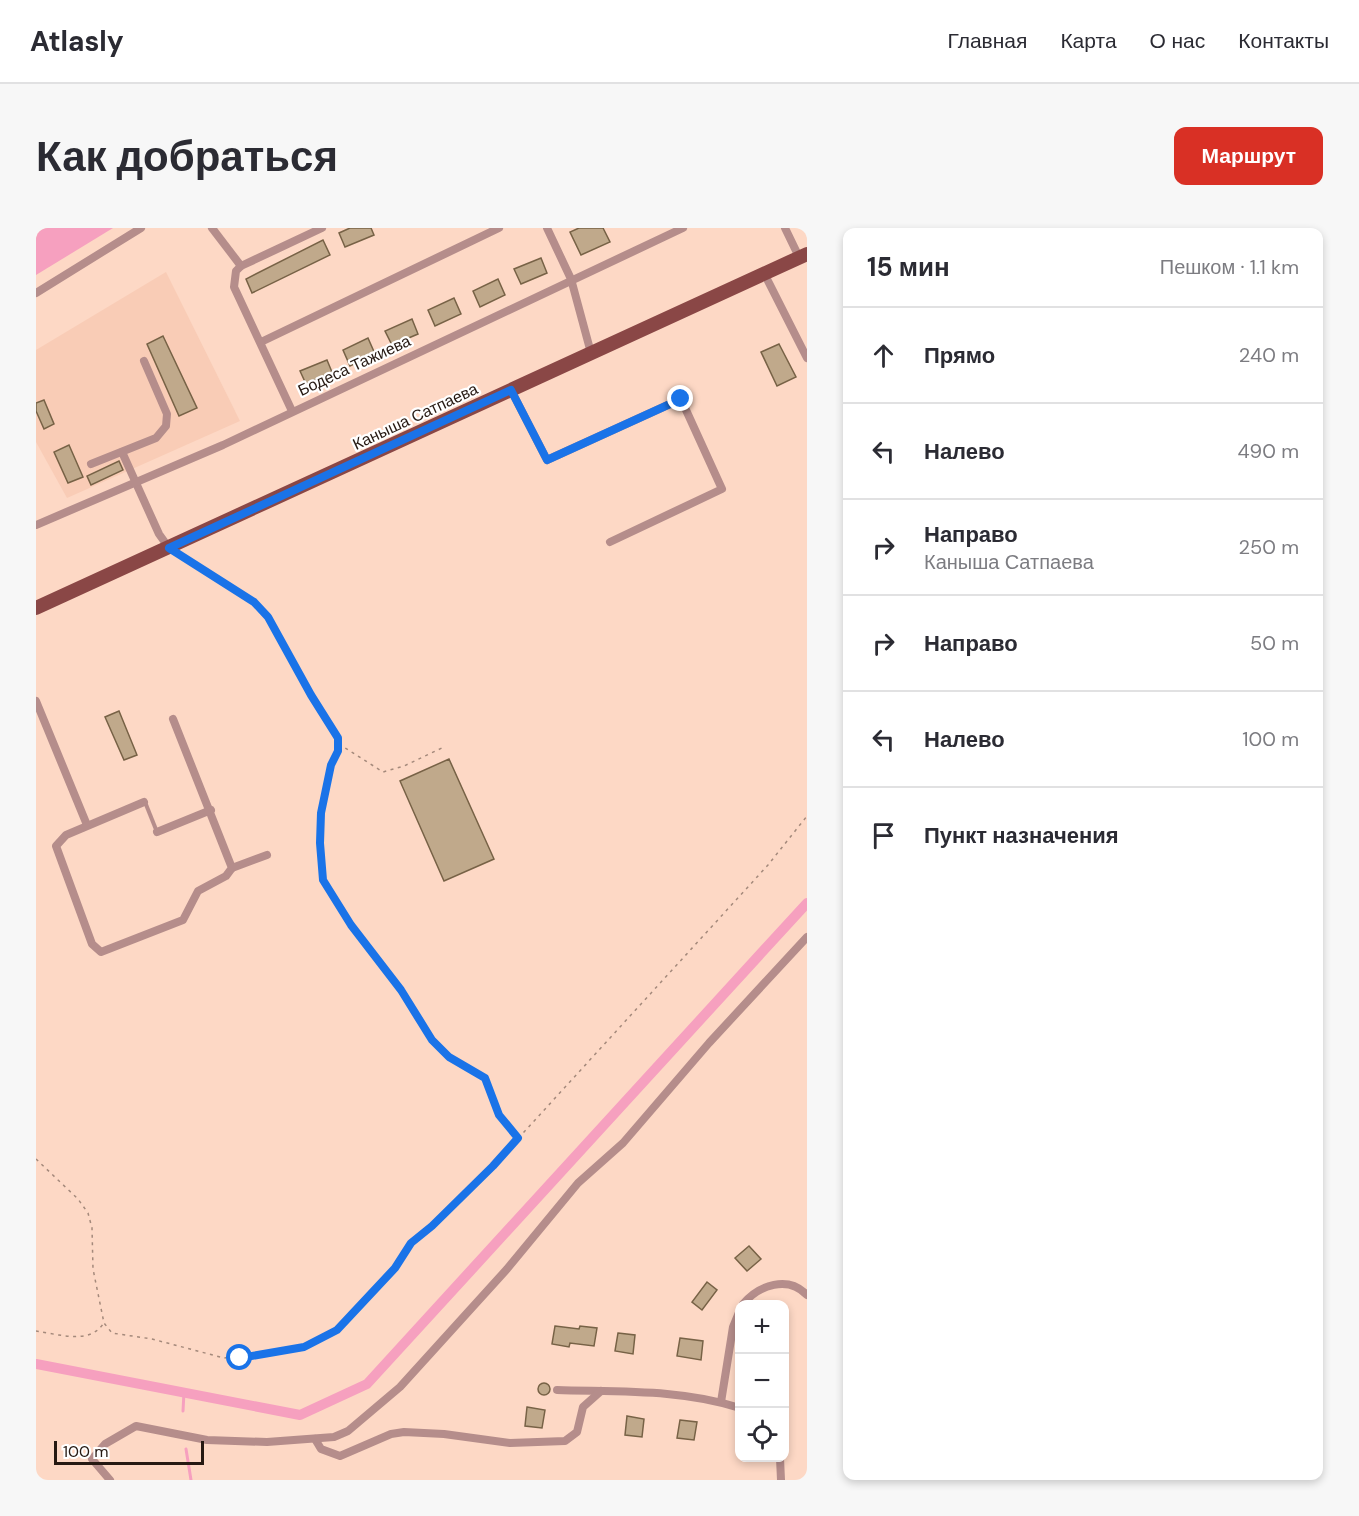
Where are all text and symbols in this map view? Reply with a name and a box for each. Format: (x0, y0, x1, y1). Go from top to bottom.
text: Atlasly (30, 23, 124, 60)
text: Главная (947, 27, 1027, 55)
text: Карта (1060, 27, 1117, 55)
text: О нас (1150, 27, 1205, 55)
text: Контакты (1238, 27, 1329, 55)
button: Маршрут (1174, 127, 1323, 185)
text: Как добраться (36, 129, 338, 184)
text: 15 мин (867, 250, 950, 284)
text: Пешком · 1.1 km (1160, 254, 1299, 280)
street label: Бодеса Тажиева (294, 330, 414, 401)
icon: ahead (867, 339, 900, 372)
text: Прямо (924, 341, 995, 370)
text: 240 m (1239, 342, 1299, 368)
street label: Каныша Сатпаева (349, 378, 481, 455)
route end (667, 385, 693, 411)
icon: left (867, 435, 900, 468)
text: Налево (924, 437, 1005, 466)
text: 490 m (1237, 438, 1299, 464)
text: Направо (924, 520, 1018, 549)
icon: right (867, 531, 900, 564)
text: 250 m (1238, 534, 1299, 560)
text: Каныша Сатпаева (924, 549, 1094, 575)
icon: right (867, 627, 900, 660)
text: Направо (924, 629, 1018, 658)
text: 50 m (1250, 630, 1299, 656)
icon: left (867, 723, 900, 756)
text: Налево (924, 725, 1005, 754)
text: 100 m (1242, 726, 1299, 752)
icon: arrive (867, 819, 900, 852)
text: Пункт назначения (924, 821, 1119, 850)
map controls (735, 1300, 789, 1462)
button: + (735, 1300, 789, 1354)
route start (226, 1344, 252, 1370)
button: − (735, 1354, 789, 1408)
button: locate (735, 1408, 789, 1462)
scale bar (54, 1438, 204, 1466)
text: 100 m (63, 1441, 108, 1462)

